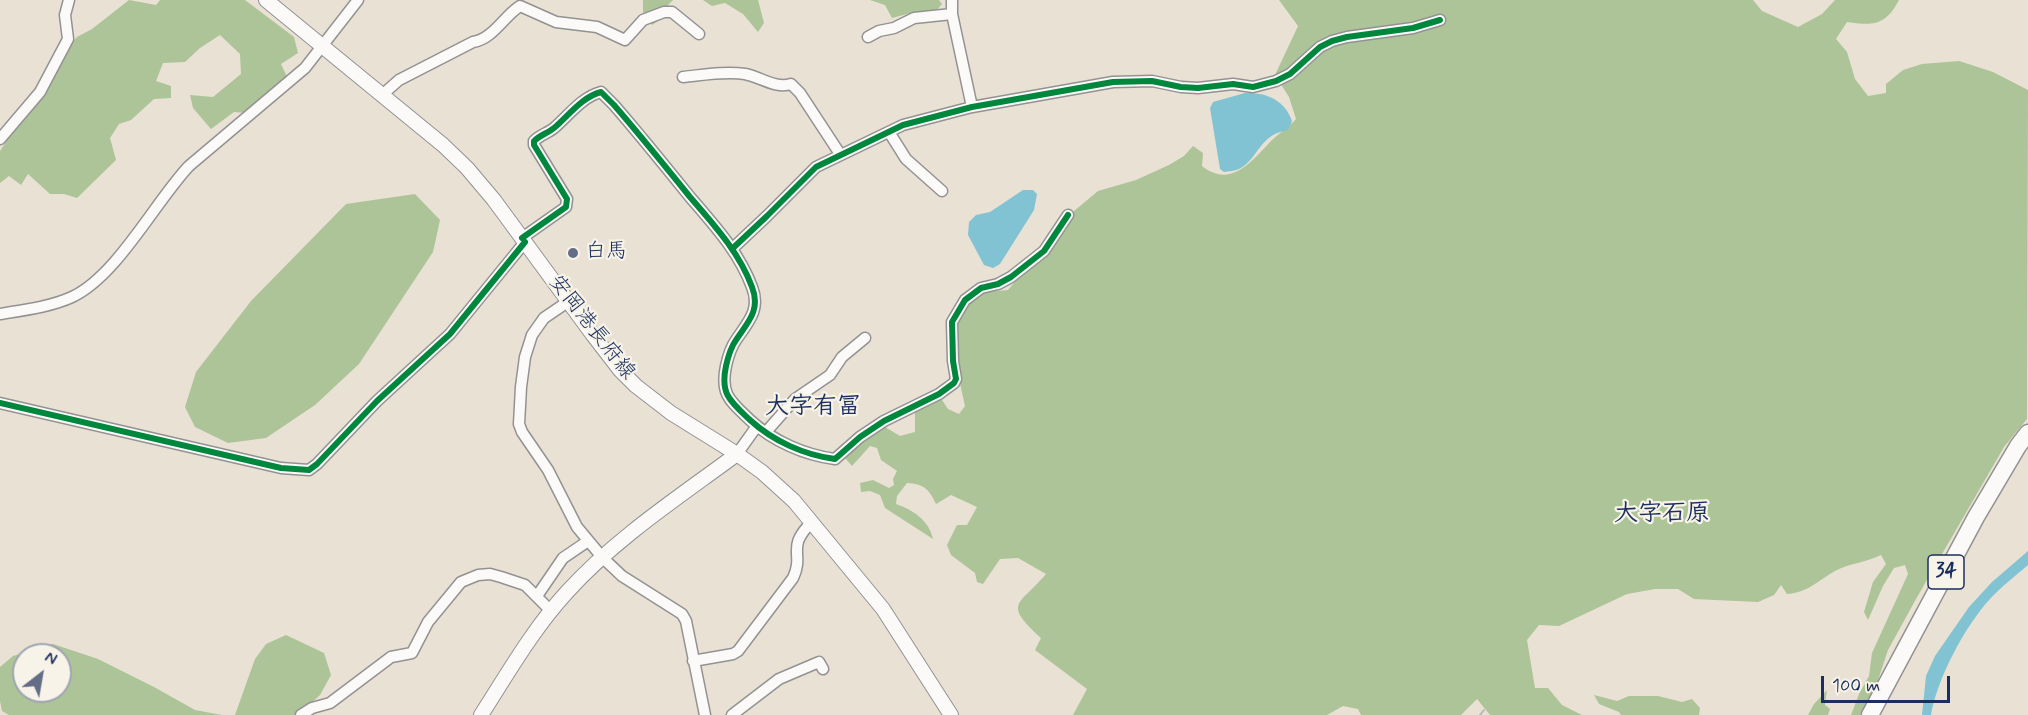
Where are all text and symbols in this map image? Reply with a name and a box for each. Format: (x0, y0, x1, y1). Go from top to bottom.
place label: 白馬 (585, 240, 627, 266)
marker: 白馬 (566, 246, 580, 260)
street label: 安岡港長府線 (542, 271, 640, 385)
district label: 大字有冨 (765, 394, 861, 422)
district label: 大字石原 (1614, 501, 1710, 529)
road number: 34 (1928, 555, 1964, 589)
north arrow (12, 643, 72, 703)
text: N (41, 647, 60, 671)
scale bar (1824, 664, 1953, 702)
text: 100 m (1832, 674, 1880, 698)

